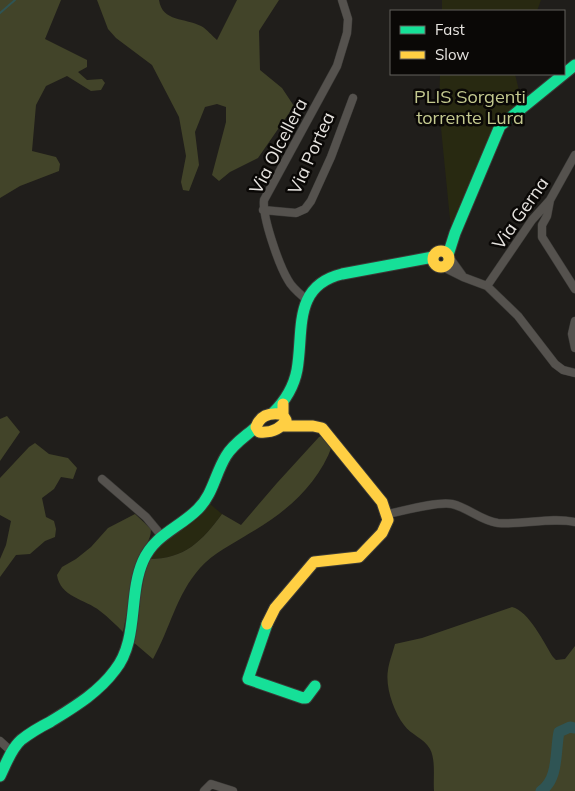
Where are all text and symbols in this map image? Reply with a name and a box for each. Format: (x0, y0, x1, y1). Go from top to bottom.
legend (390, 10, 565, 75)
text: Fast (435, 20, 465, 39)
text: Slow (435, 45, 469, 64)
park label: PLIS Sorgenti torrente Lura (414, 85, 526, 129)
street label: Via Olcellera (244, 94, 312, 198)
street label: Via Portea (283, 108, 339, 198)
street label: Via Gerna (487, 172, 553, 254)

